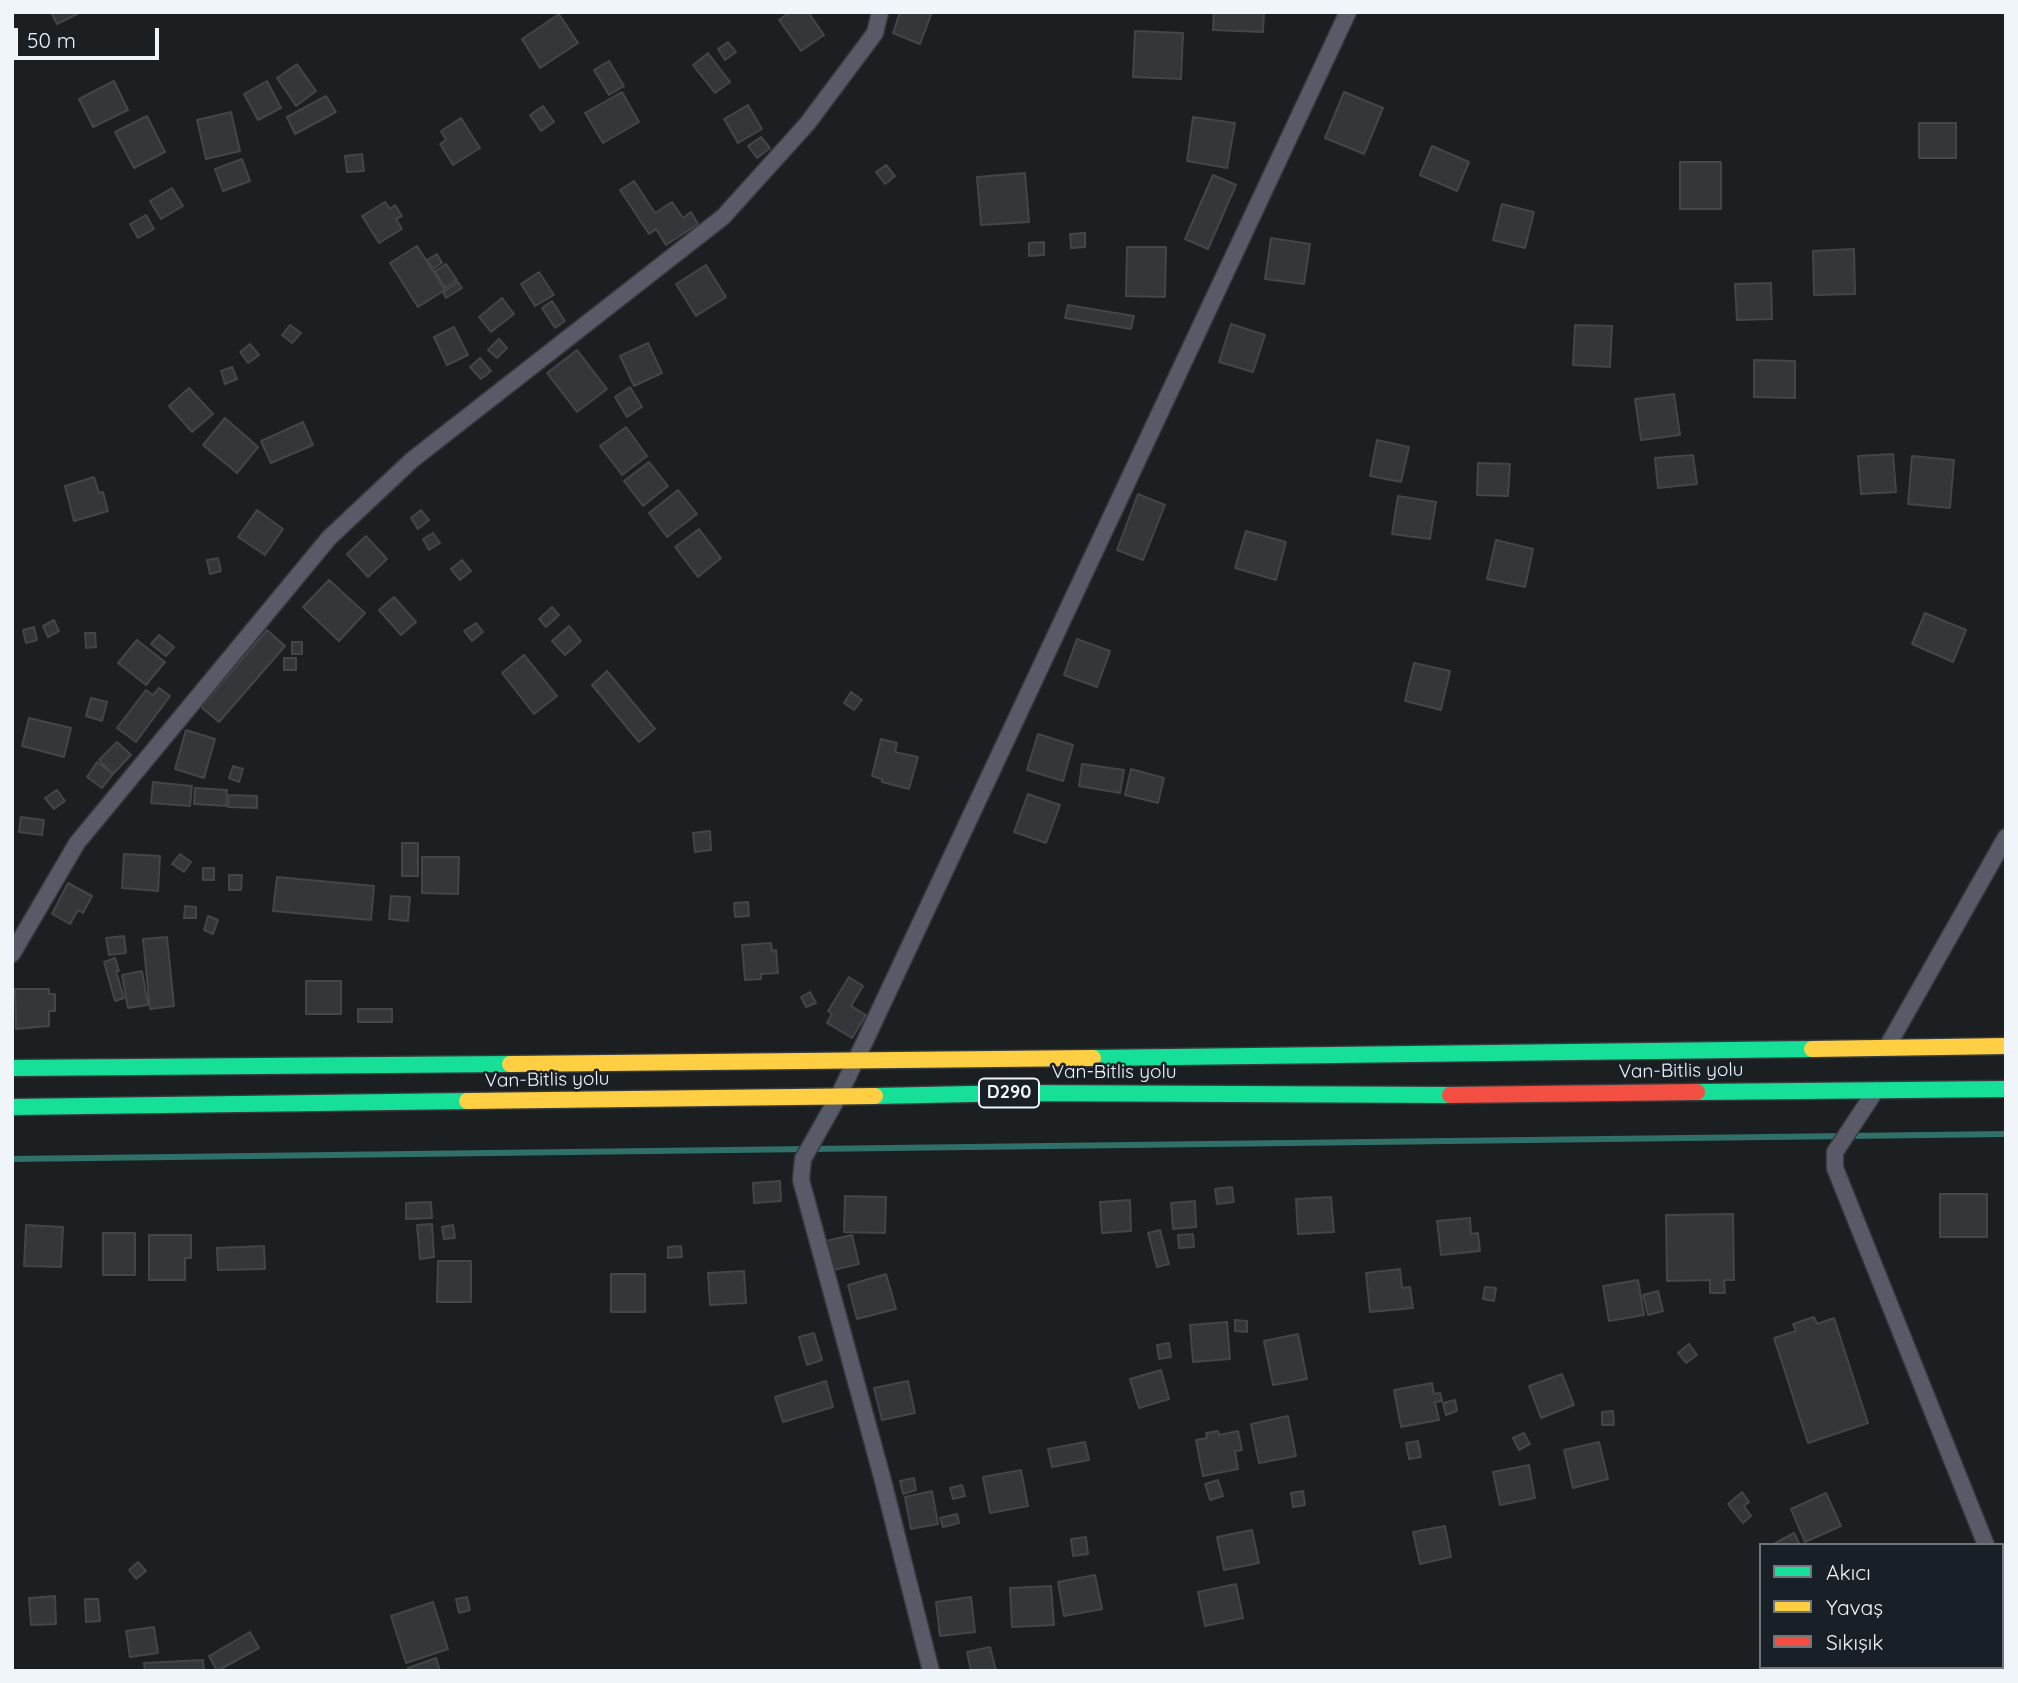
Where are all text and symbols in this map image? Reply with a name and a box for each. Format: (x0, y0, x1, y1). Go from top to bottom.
scale bar (18, 14, 163, 58)
text: 50 m (27, 27, 76, 53)
street label: Van-Bitlis yolu (1618, 1059, 1744, 1083)
street label: Van-Bitlis yolu (1052, 1061, 1176, 1083)
street label: Van-Bitlis yolu (484, 1068, 610, 1092)
road number: D290 (979, 1078, 1039, 1108)
legend (1759, 1543, 2004, 1669)
text: Akıcı (1826, 1559, 1871, 1585)
text: Yavaş (1826, 1594, 1883, 1620)
text: Sıkışık (1826, 1629, 1884, 1655)

